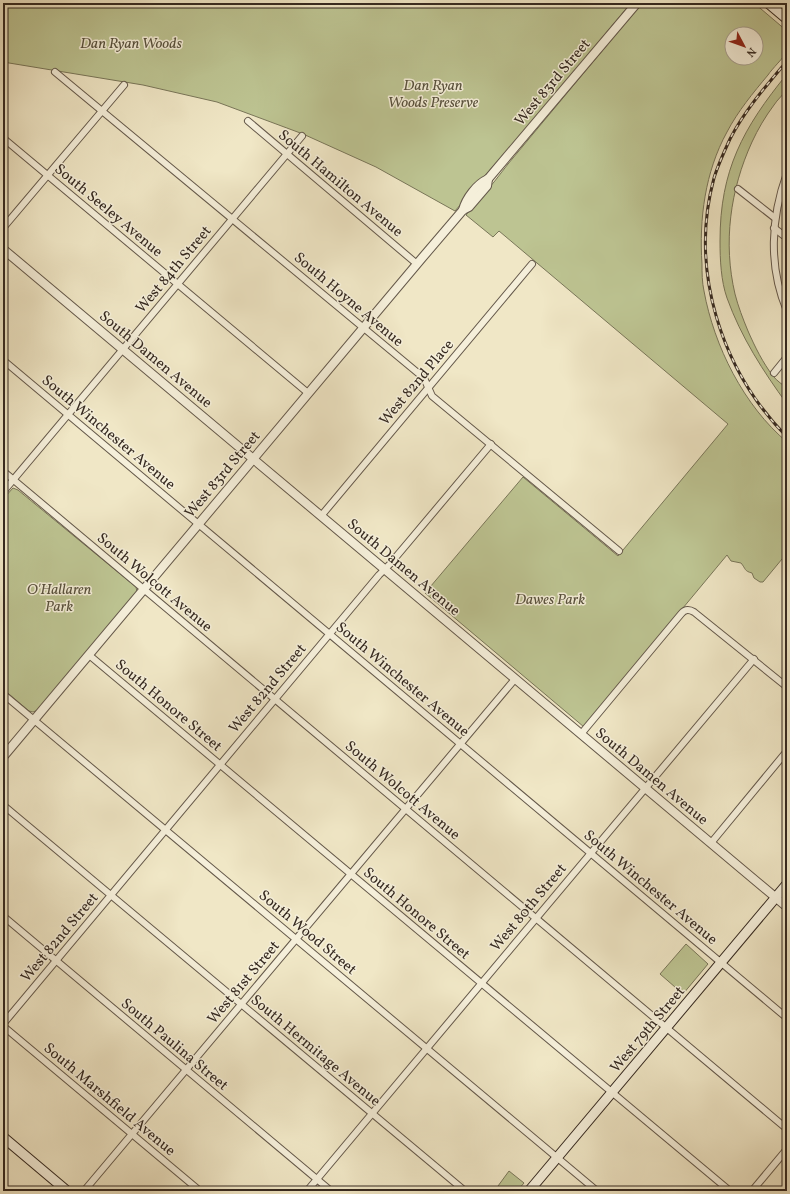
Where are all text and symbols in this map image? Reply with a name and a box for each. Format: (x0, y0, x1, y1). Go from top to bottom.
north arrow (724, 26, 764, 66)
park label: Dan Ryan Woods (80, 34, 182, 55)
street label: West 83rd Street (510, 35, 596, 131)
text: N (742, 44, 759, 60)
park label: Dan Ryan Woods Preserve (388, 76, 479, 114)
street label: South Hamilton Avenue (273, 126, 407, 243)
street label: South Seeley Avenue (49, 160, 167, 263)
street label: West 84th Street (131, 222, 217, 318)
street label: South Hoyne Avenue (289, 248, 407, 352)
street label: South Damen Avenue (94, 307, 216, 414)
street label: West 82nd Place (375, 336, 459, 430)
street label: South Winchester Avenue (37, 371, 179, 495)
street label: West 83rd Street (180, 427, 266, 523)
street label: South Damen Avenue (342, 515, 464, 622)
street label: South Wolcott Avenue (92, 529, 216, 638)
park label: O'Hallaren Park (27, 580, 92, 618)
park label: Dawes Park (515, 590, 585, 611)
street label: South Winchester Avenue (331, 618, 473, 742)
street label: West 82nd Street (224, 640, 312, 738)
street label: South Honore Street (110, 655, 226, 757)
street label: South Damen Avenue (590, 724, 712, 831)
street label: South Wolcott Avenue (340, 737, 464, 846)
street label: South Winchester Avenue (579, 826, 721, 950)
street label: West 80th Street (486, 860, 572, 956)
street label: South Honore Street (358, 863, 474, 965)
street label: South Wood Street (254, 886, 361, 980)
street label: West 82nd Street (16, 889, 104, 987)
street label: West 81st Street (203, 937, 285, 1029)
street label: West 79th Street (606, 982, 691, 1078)
street label: South Hermitage Avenue (245, 990, 385, 1112)
street label: South Paulina Street (116, 994, 232, 1096)
street label: South Marshfield Avenue (39, 1039, 180, 1162)

